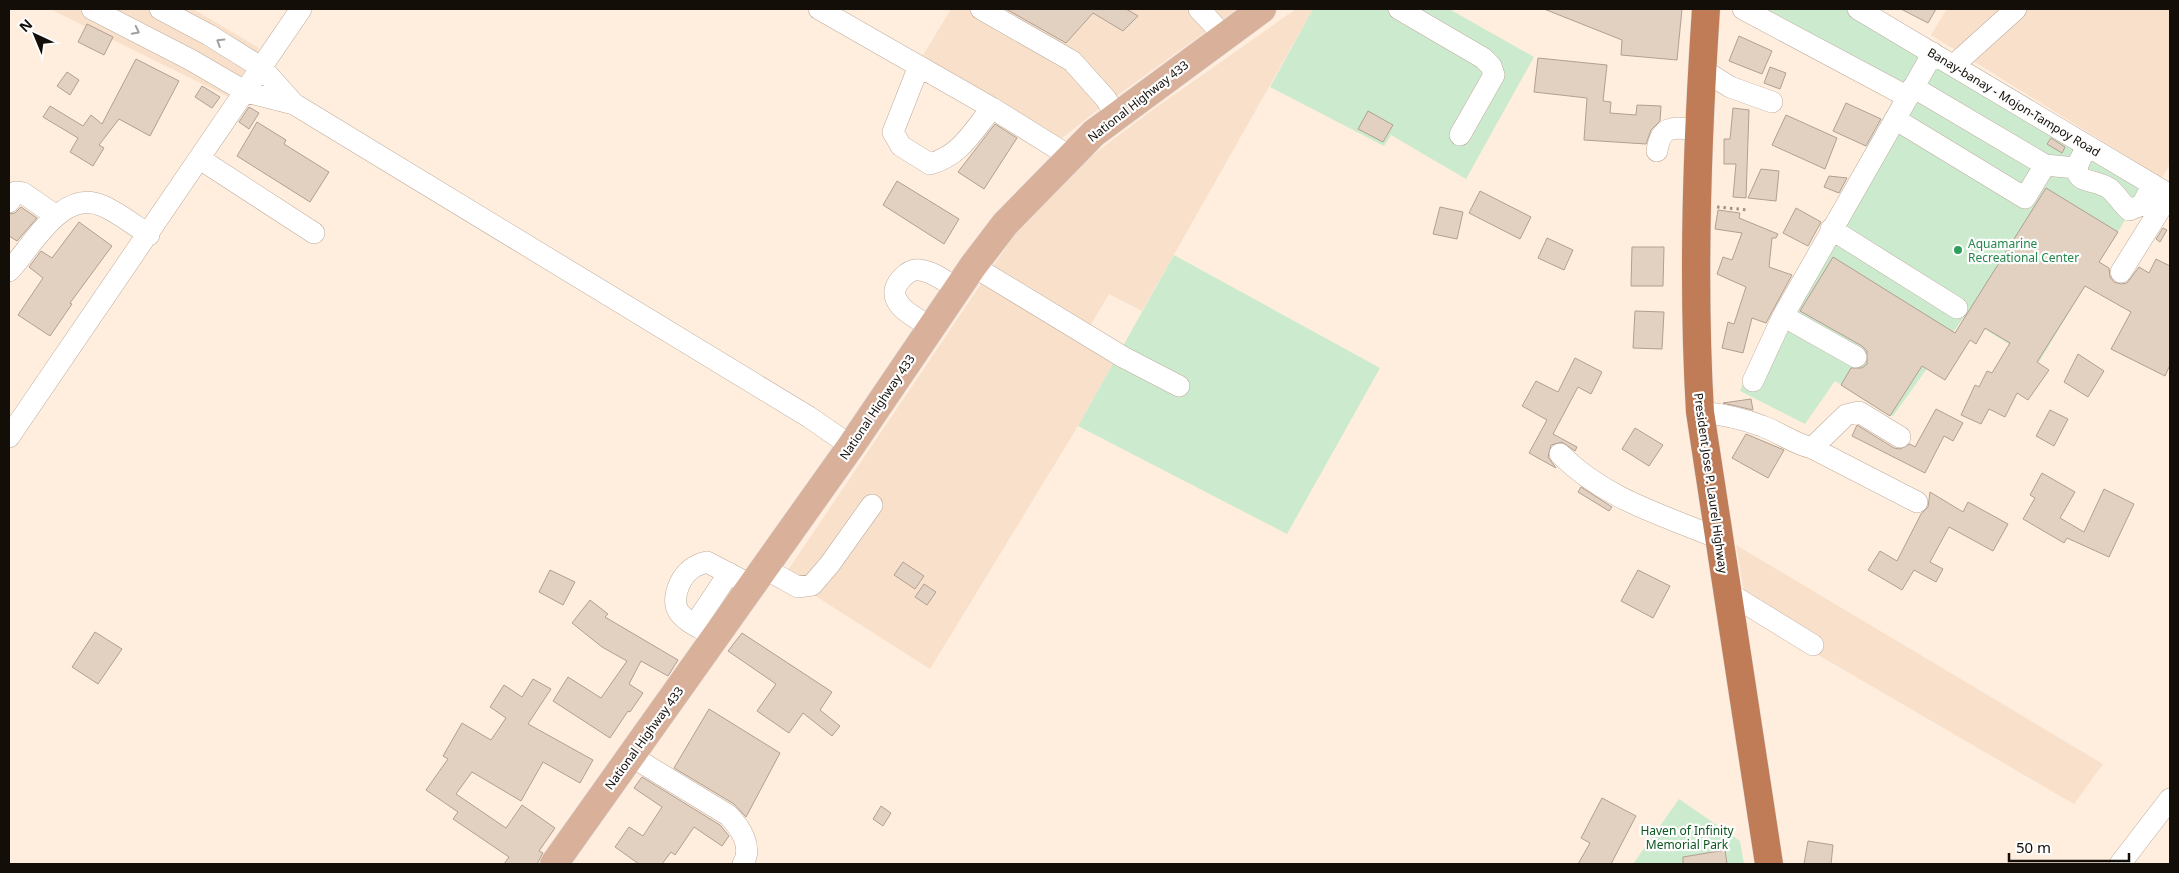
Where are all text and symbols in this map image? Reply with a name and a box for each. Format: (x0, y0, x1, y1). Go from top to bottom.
north arrow (10, 10, 60, 60)
text: N (15, 14, 36, 36)
one-way arrow (130, 25, 139, 35)
one-way arrow (217, 39, 226, 49)
street label: Banay-banay - Mojon-Tampoy Road (1925, 44, 2103, 160)
street label: National Highway 433 (1084, 56, 1192, 146)
place label: Aquamarine Recreational Center (1968, 235, 2079, 266)
marker: Aquamarine Recreational Center (1952, 244, 1964, 256)
street label: National Highway 433 (835, 351, 919, 463)
street label: President Jose P. Laurel Highway (1690, 392, 1732, 575)
street label: National Highway 433 (601, 683, 687, 793)
park label: Haven of Infinity Memorial Park (1640, 822, 1734, 853)
scale bar (2009, 830, 2129, 862)
text: 50 m (2016, 837, 2051, 857)

